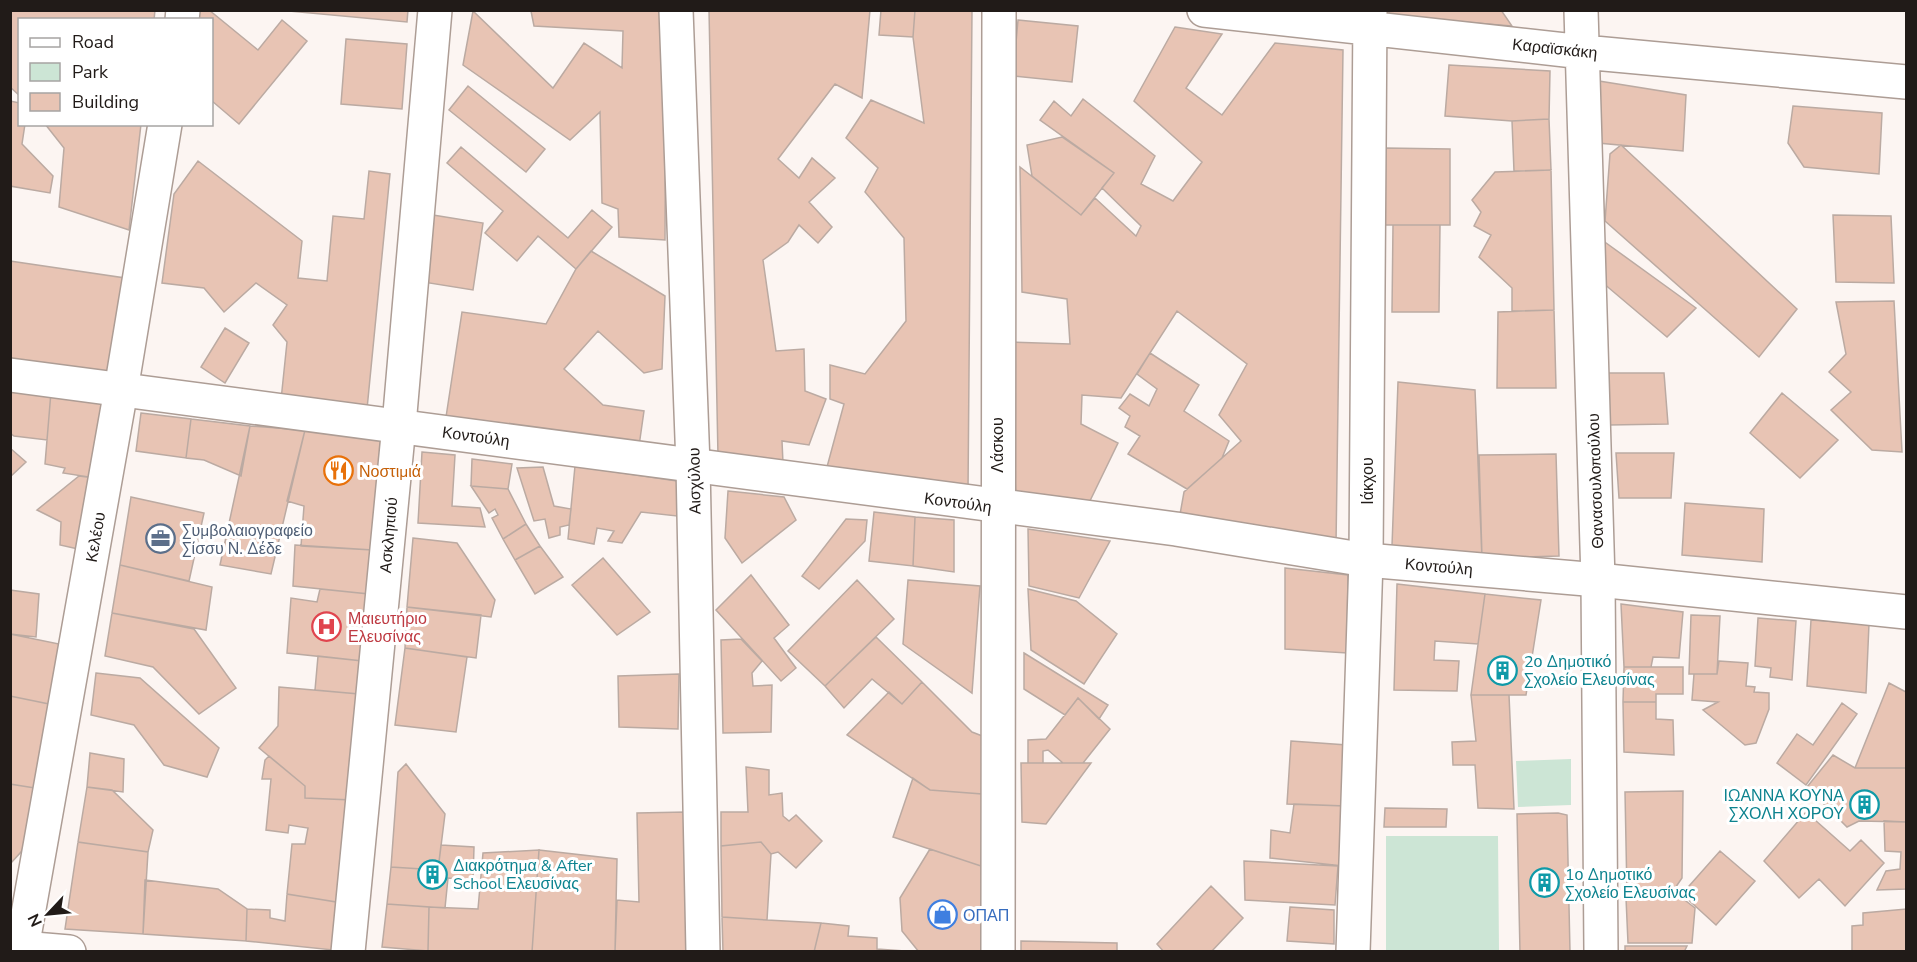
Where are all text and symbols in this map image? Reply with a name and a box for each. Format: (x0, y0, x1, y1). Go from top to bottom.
legend (18, 18, 213, 126)
text: Road (72, 30, 114, 54)
street label: Καραϊσκάκη (1511, 34, 1599, 64)
text: Park (72, 60, 109, 84)
text: Building (72, 90, 139, 114)
street label: Θανασουλοπούλου (1583, 413, 1609, 549)
street label: Λάσκου (987, 417, 1009, 473)
street label: Κοντούλη (441, 421, 511, 453)
street label: Αισχύλου (683, 447, 707, 514)
restaurant icon: Νοστιμιά (322, 455, 354, 487)
street label: Ιάκχου (1357, 457, 1379, 505)
place label: Νοστιμιά (359, 461, 421, 483)
street label: Κοντούλη (923, 487, 993, 519)
street label: Ασκληπιού (375, 496, 403, 574)
street label: Κελέου (81, 510, 111, 564)
place label: Συμβολαιογραφείο Σίσσυ Ν. Δέδε (182, 520, 313, 560)
office icon: Συμβολαιογραφείο Σίσσυ Ν. Δέδε (145, 523, 177, 555)
street label: Κοντούλη (1404, 553, 1474, 581)
place label: Μαιευτήριο Ελευσίνας (348, 608, 427, 648)
hospital icon: Μαιευτήριο Ελευσίνας (311, 611, 343, 643)
place label: 2ο Δημοτικό Σχολείο Ελευσίνας (1524, 651, 1655, 691)
building icon: 2ο Δημοτικό Σχολείο Ελευσίνας (1487, 654, 1519, 686)
place label: ΙΩΑΝΝΑ ΚΟΥΝΑ ΣΧΟΛΗ ΧΟΡΟΥ (1724, 785, 1844, 825)
building icon: ΙΩΑΝΝΑ ΚΟΥΝΑ ΣΧΟΛΗ ΧΟΡΟΥ (1849, 788, 1881, 820)
place label: Διακρότημα & After School Ελευσίνας (453, 855, 593, 895)
building icon: Διακρότημα & After School Ελευσίνας (416, 858, 448, 890)
place label: 1ο Δημοτικό Σχολείο Ελευσίνας (1565, 864, 1696, 904)
building icon: 1ο Δημοτικό Σχολείο Ελευσίνας (1528, 867, 1560, 899)
north arrow (18, 884, 78, 944)
shop icon: ΟΠΑΠ (926, 899, 958, 931)
place label: ΟΠΑΠ (963, 905, 1009, 927)
text: N (23, 910, 48, 930)

